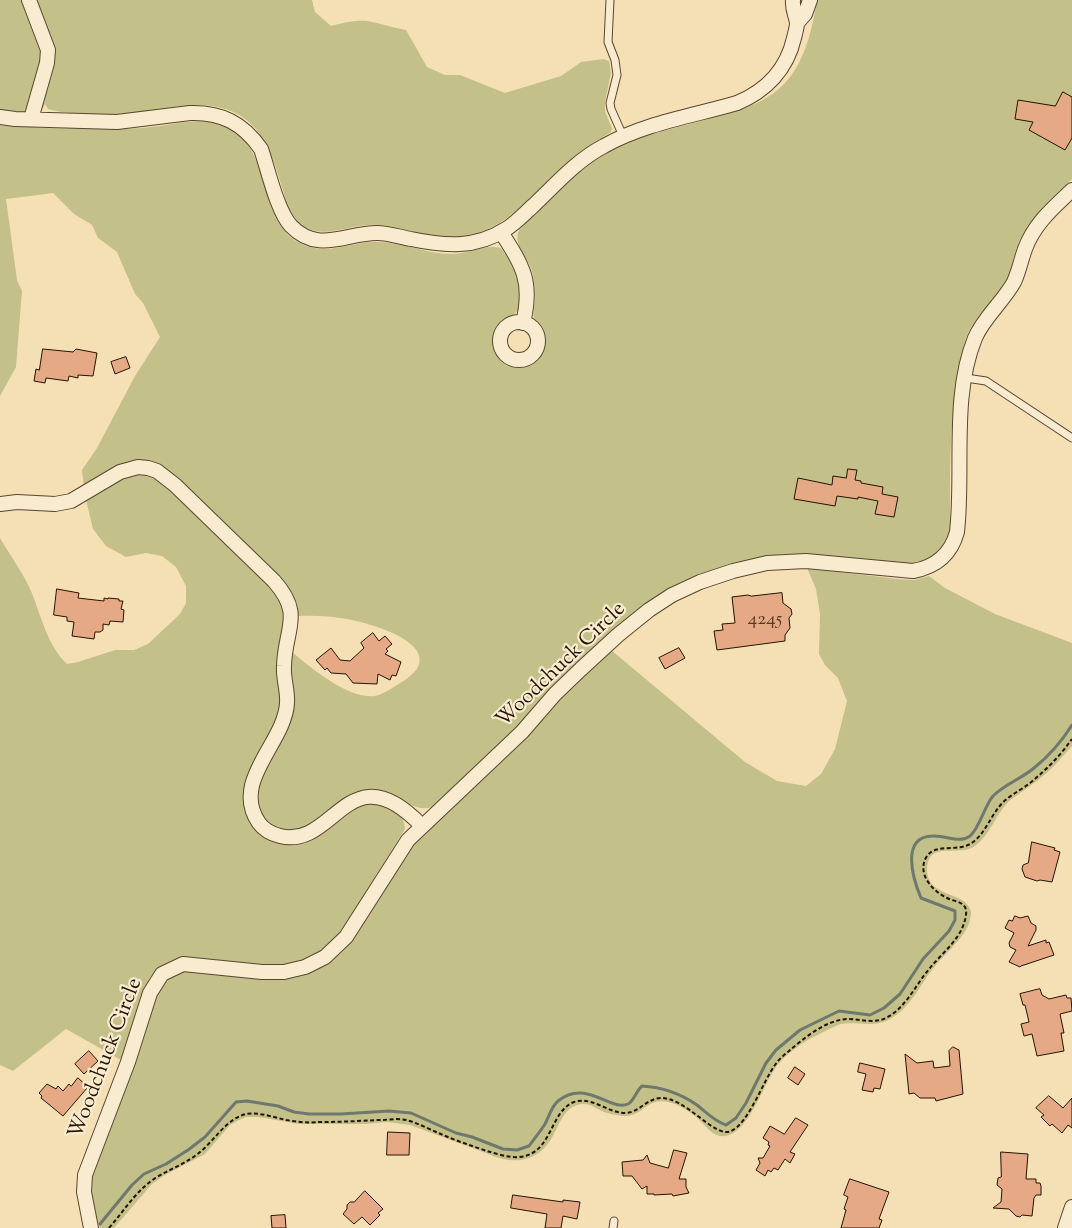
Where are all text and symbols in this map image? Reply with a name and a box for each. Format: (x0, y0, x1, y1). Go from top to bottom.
street label: Woodchuck Circle (492, 598, 632, 734)
house number: 4245 (748, 610, 782, 632)
street label: Woodchuck Circle (65, 975, 149, 1143)

